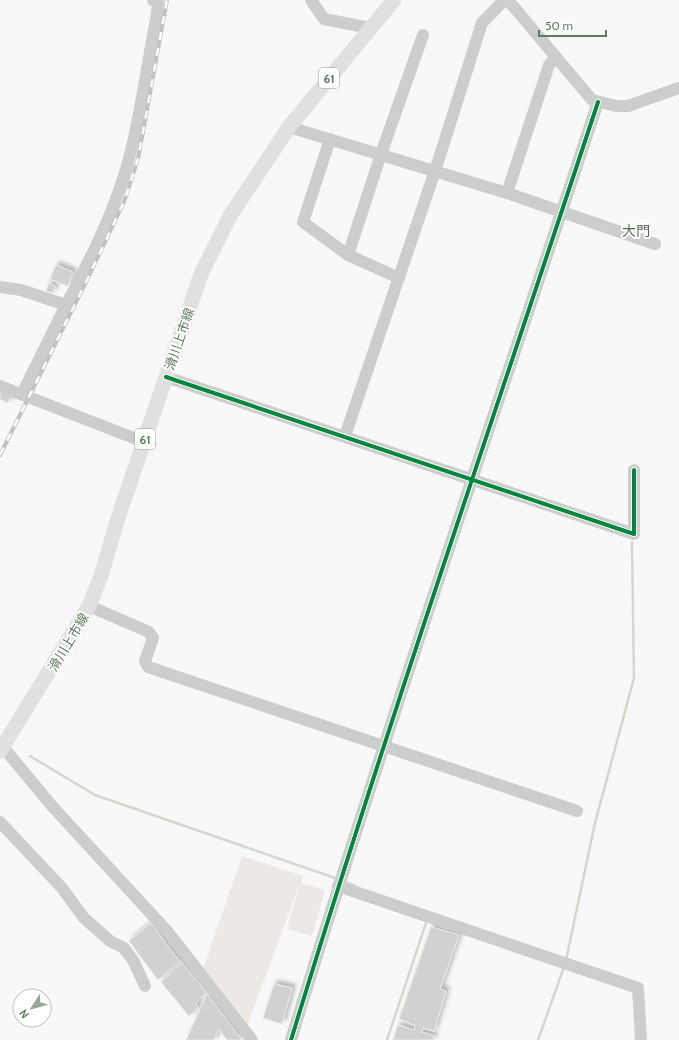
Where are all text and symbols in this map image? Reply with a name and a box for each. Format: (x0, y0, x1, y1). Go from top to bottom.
scale bar (539, 12, 606, 38)
text: 50 m (545, 18, 573, 33)
road number: 61 (319, 68, 339, 88)
district label: 大門 (622, 222, 650, 240)
street label: 滑川上市線 (161, 306, 197, 372)
road number: 61 (135, 429, 155, 449)
street label: 滑川上市線 (44, 610, 92, 674)
north arrow (12, 988, 52, 1028)
text: N (16, 1007, 32, 1021)

